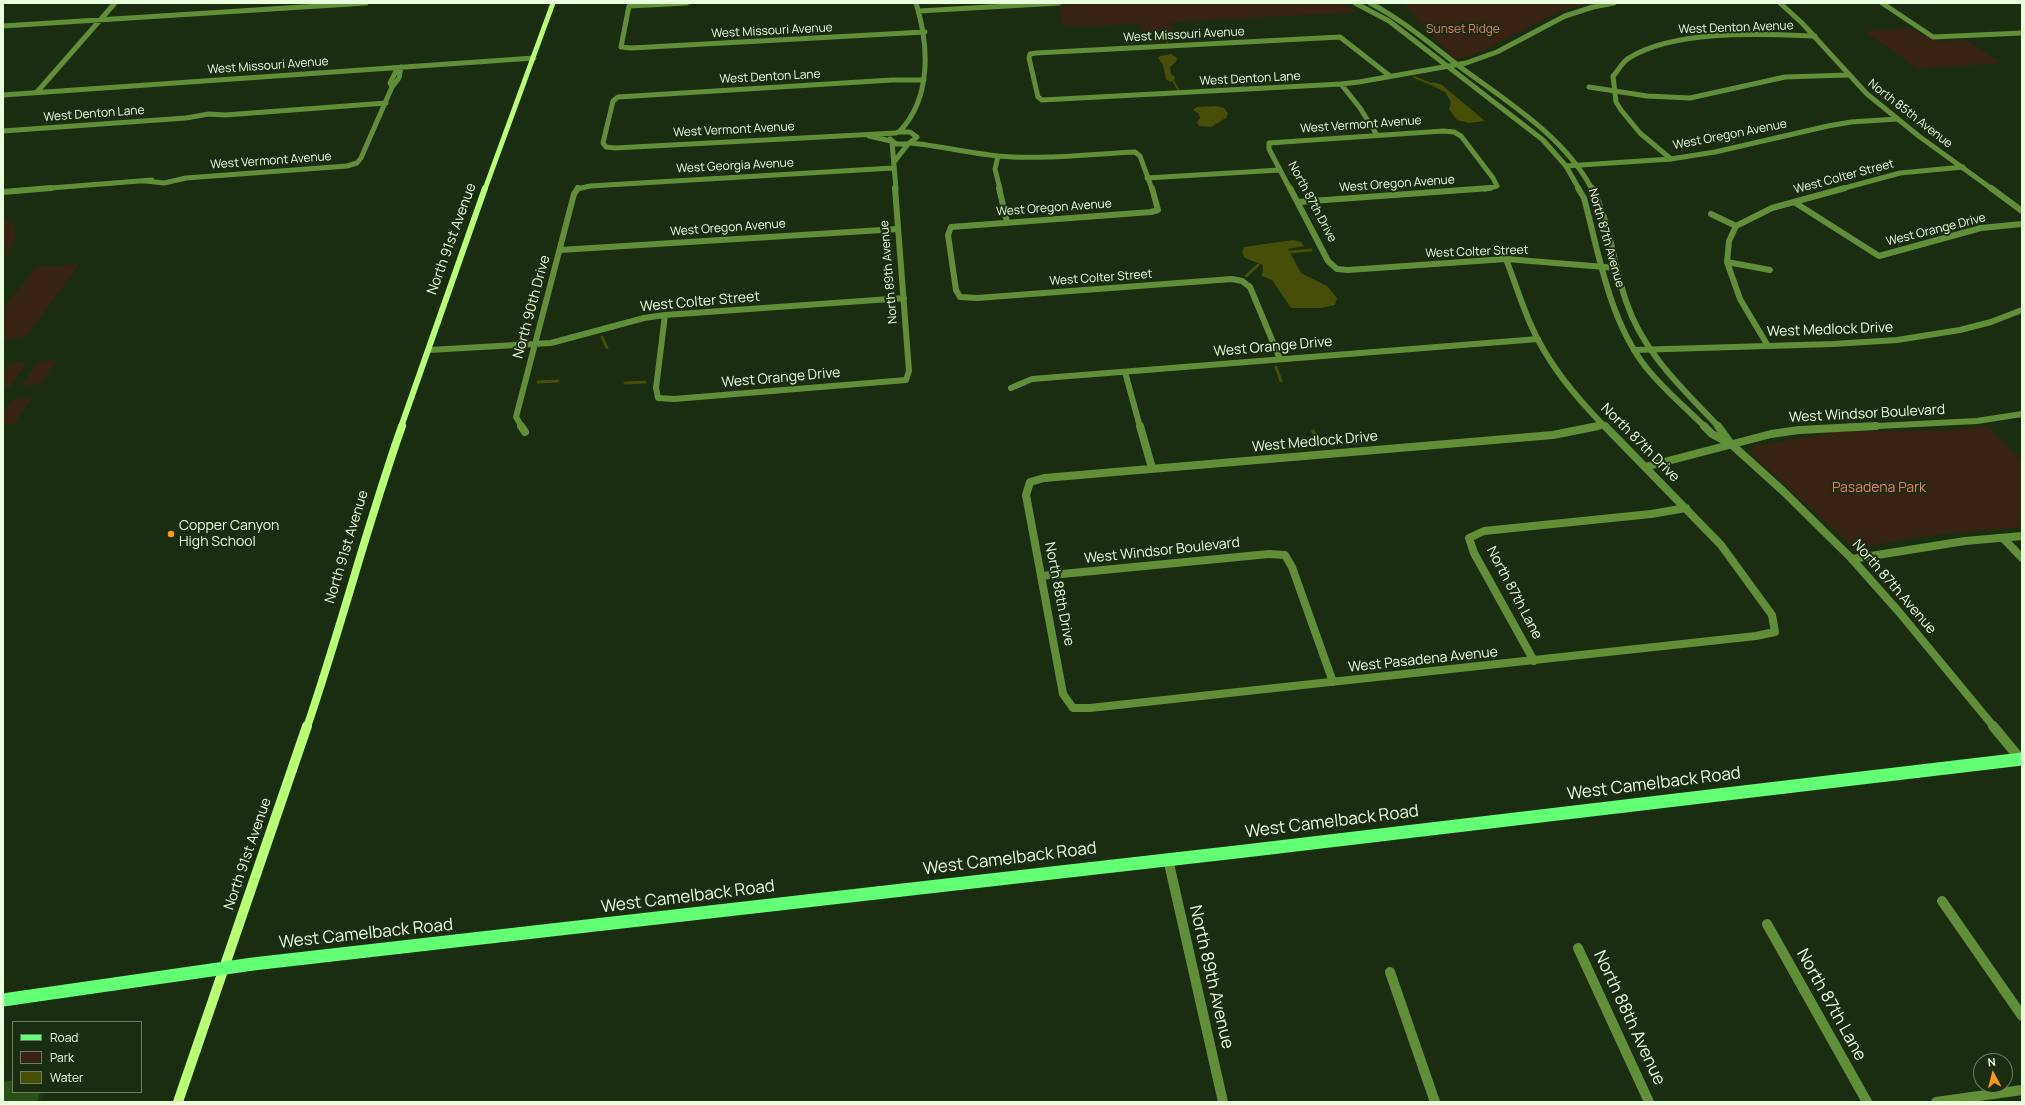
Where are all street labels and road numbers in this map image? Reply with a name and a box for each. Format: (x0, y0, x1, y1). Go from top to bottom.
street label: West Denton Avenue (1678, 19, 1794, 37)
street label: West Missouri Avenue (711, 21, 833, 41)
street label: West Missouri Avenue (1123, 25, 1245, 45)
street label: West Missouri Avenue (207, 55, 329, 77)
street label: West Denton Lane (719, 67, 821, 87)
street label: West Denton Lane (1199, 69, 1301, 89)
street label: North 85th Avenue (1865, 77, 1955, 151)
street label: West Denton Lane (43, 103, 145, 125)
street label: West Vermont Avenue (1300, 114, 1422, 136)
street label: West Oregon Avenue (1672, 117, 1788, 153)
street label: West Vermont Avenue (673, 120, 795, 140)
street label: West Vermont Avenue (210, 150, 332, 172)
street label: West Georgia Avenue (676, 156, 794, 176)
street label: West Colter Street (1792, 157, 1896, 197)
street label: North 87th Drive (1285, 159, 1339, 245)
street label: West Oregon Avenue (1339, 173, 1455, 195)
street label: North 91st Avenue (424, 181, 480, 297)
street label: North 87th Avenue (1585, 187, 1627, 289)
street label: West Oregon Avenue (996, 197, 1112, 219)
street label: West Orange Drive (1885, 211, 1987, 249)
street label: West Oregon Avenue (670, 217, 786, 239)
street label: North 89th Avenue (877, 220, 901, 324)
street label: West Colter Street (1425, 243, 1529, 261)
street label: North 90th Drive (510, 253, 554, 361)
street label: West Colter Street (1049, 267, 1153, 289)
street label: West Colter Street (639, 288, 761, 316)
street label: West Medlock Drive (1767, 319, 1893, 341)
street label: West Orange Drive (1213, 333, 1333, 361)
street label: West Orange Drive (721, 364, 841, 392)
street label: North 87th Drive (1597, 400, 1683, 486)
street label: West Windsor Boulevard (1788, 402, 1946, 426)
street label: West Medlock Drive (1251, 428, 1379, 456)
street label: North 91st Avenue (322, 488, 372, 606)
street label: West Windsor Boulevard (1083, 534, 1241, 568)
street label: North 87th Avenue (1848, 536, 1940, 638)
street label: North 88th Drive (1041, 541, 1077, 647)
street label: North 87th Lane (1482, 544, 1546, 642)
street label: West Pasadena Avenue (1347, 644, 1499, 676)
street label: West Camelback Road (1566, 763, 1742, 805)
street label: North 91st Avenue (221, 796, 275, 912)
street label: West Camelback Road (1244, 801, 1420, 843)
street label: West Camelback Road (922, 838, 1098, 880)
street label: West Camelback Road (600, 876, 776, 918)
street label: North 89th Avenue (1185, 903, 1237, 1051)
street label: West Camelback Road (278, 915, 454, 953)
street label: North 87th Lane (1792, 945, 1870, 1065)
street label: North 88th Avenue (1589, 947, 1669, 1089)

